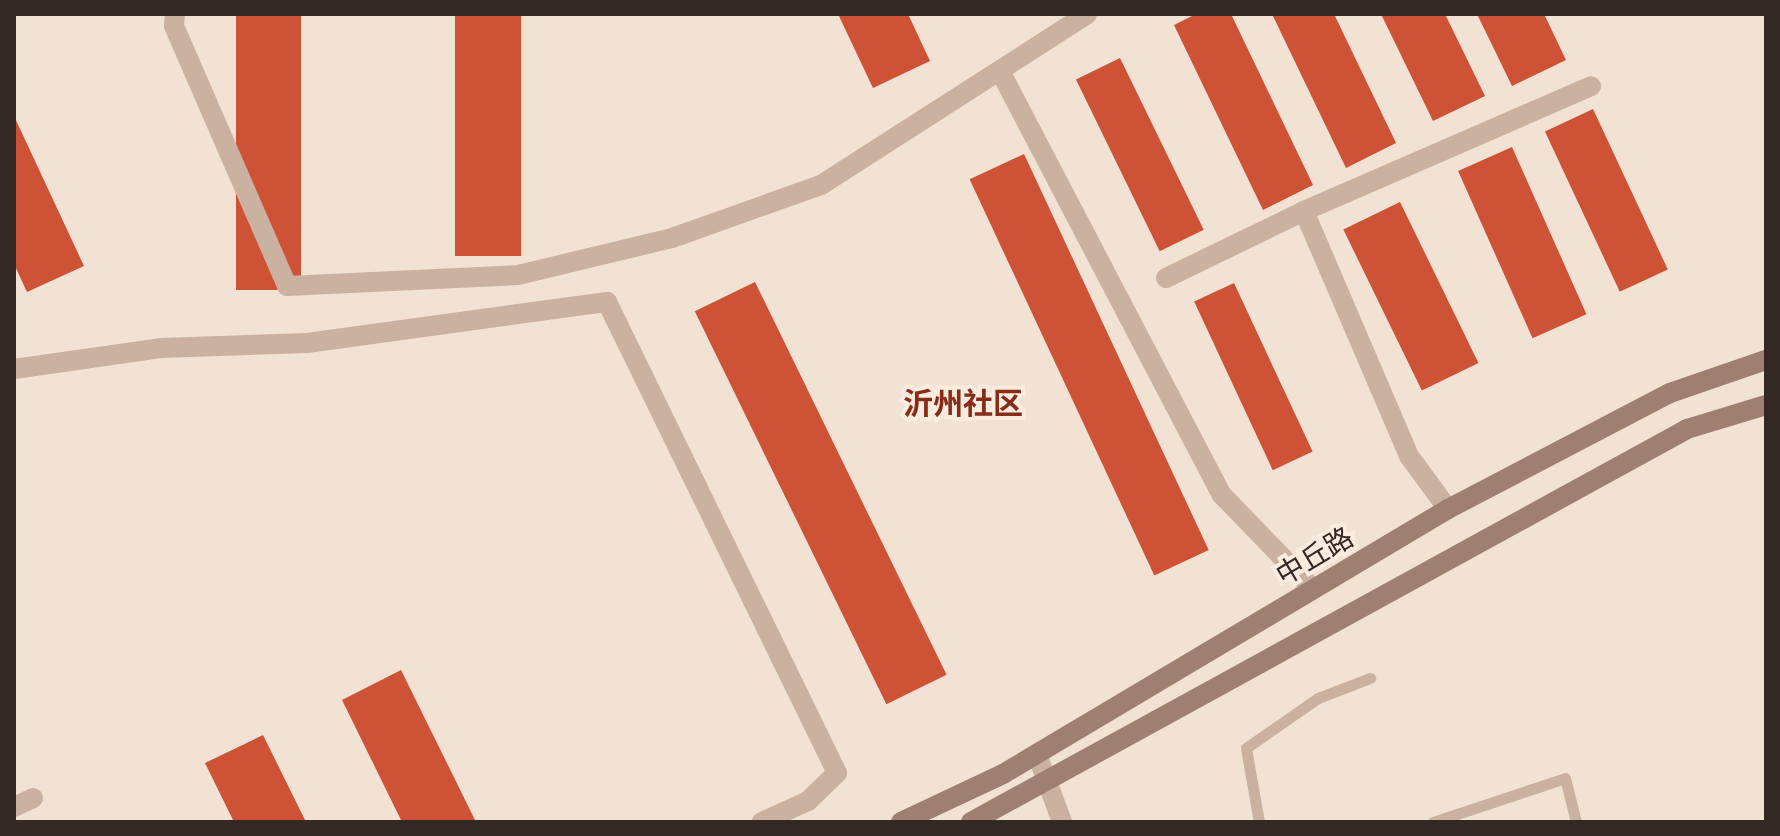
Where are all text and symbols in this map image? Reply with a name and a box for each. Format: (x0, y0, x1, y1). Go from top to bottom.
district label: 沂州社区 (903, 384, 1023, 420)
street label: 中丘路 (1269, 519, 1359, 591)

